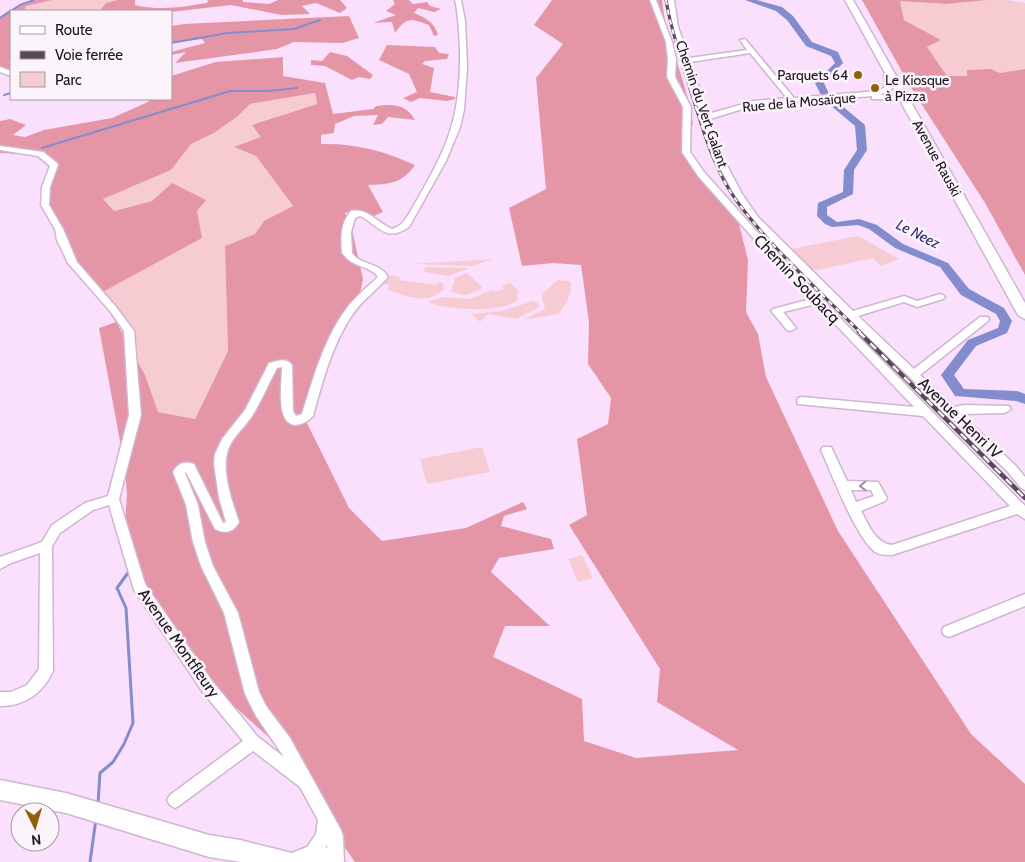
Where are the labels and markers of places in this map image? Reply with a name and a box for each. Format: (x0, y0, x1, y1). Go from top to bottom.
place label: Parquets 64 (777, 66, 848, 84)
marker: Parquets 64 (852, 69, 864, 81)
place label: Le Kiosque à Pizza (885, 71, 949, 105)
marker: Le Kiosque à Pizza (869, 82, 881, 94)

